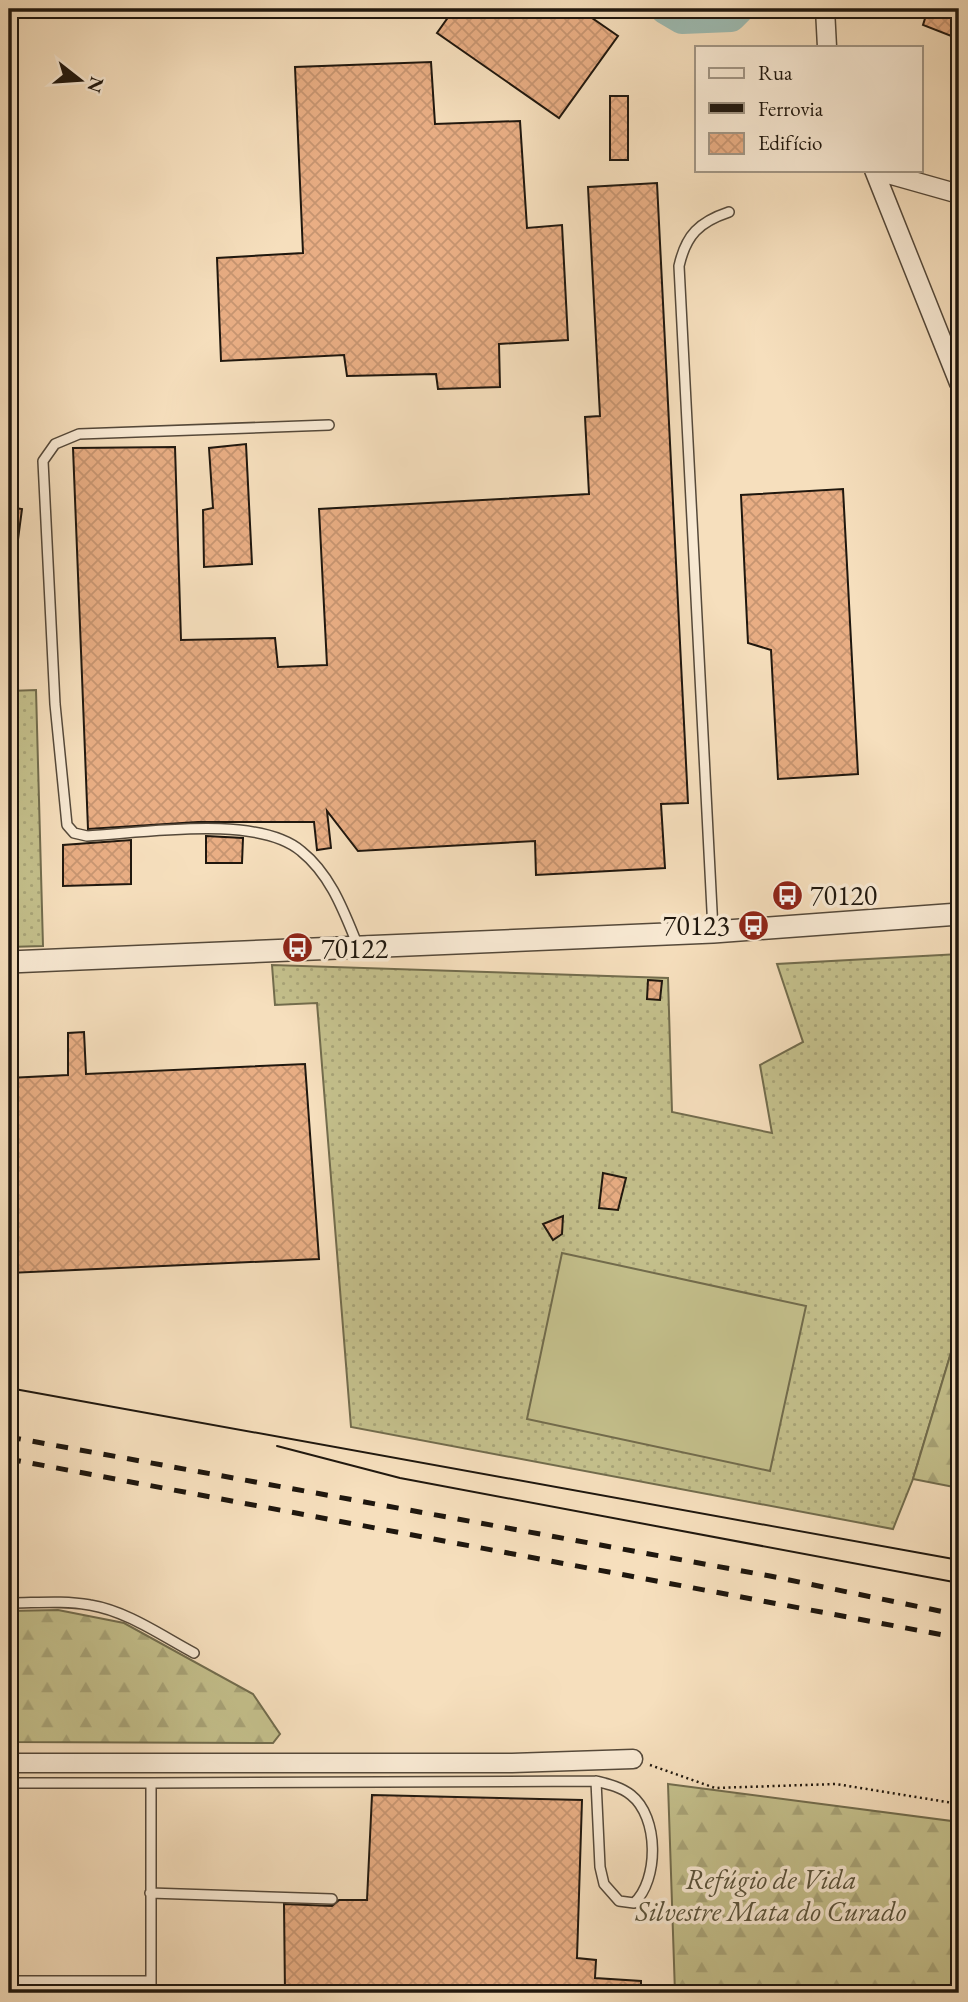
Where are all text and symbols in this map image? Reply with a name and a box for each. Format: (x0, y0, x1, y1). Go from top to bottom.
north arrow (46, 46, 116, 116)
legend (695, 46, 922, 172)
text: Rua (758, 59, 793, 86)
text: N (81, 74, 110, 96)
text: Ferrovia (758, 95, 824, 122)
text: Edifício (758, 129, 822, 156)
place label: 70120 (810, 877, 877, 913)
bus stop icon: 70120 (770, 878, 804, 912)
place label: 70123 (663, 907, 730, 943)
bus stop icon: 70123 (736, 908, 770, 942)
place label: 70122 (321, 930, 389, 966)
bus stop icon: 70122 (281, 931, 315, 965)
park label: Refúgio de Vida Silvestre Mata do Curado (635, 1861, 907, 1929)

